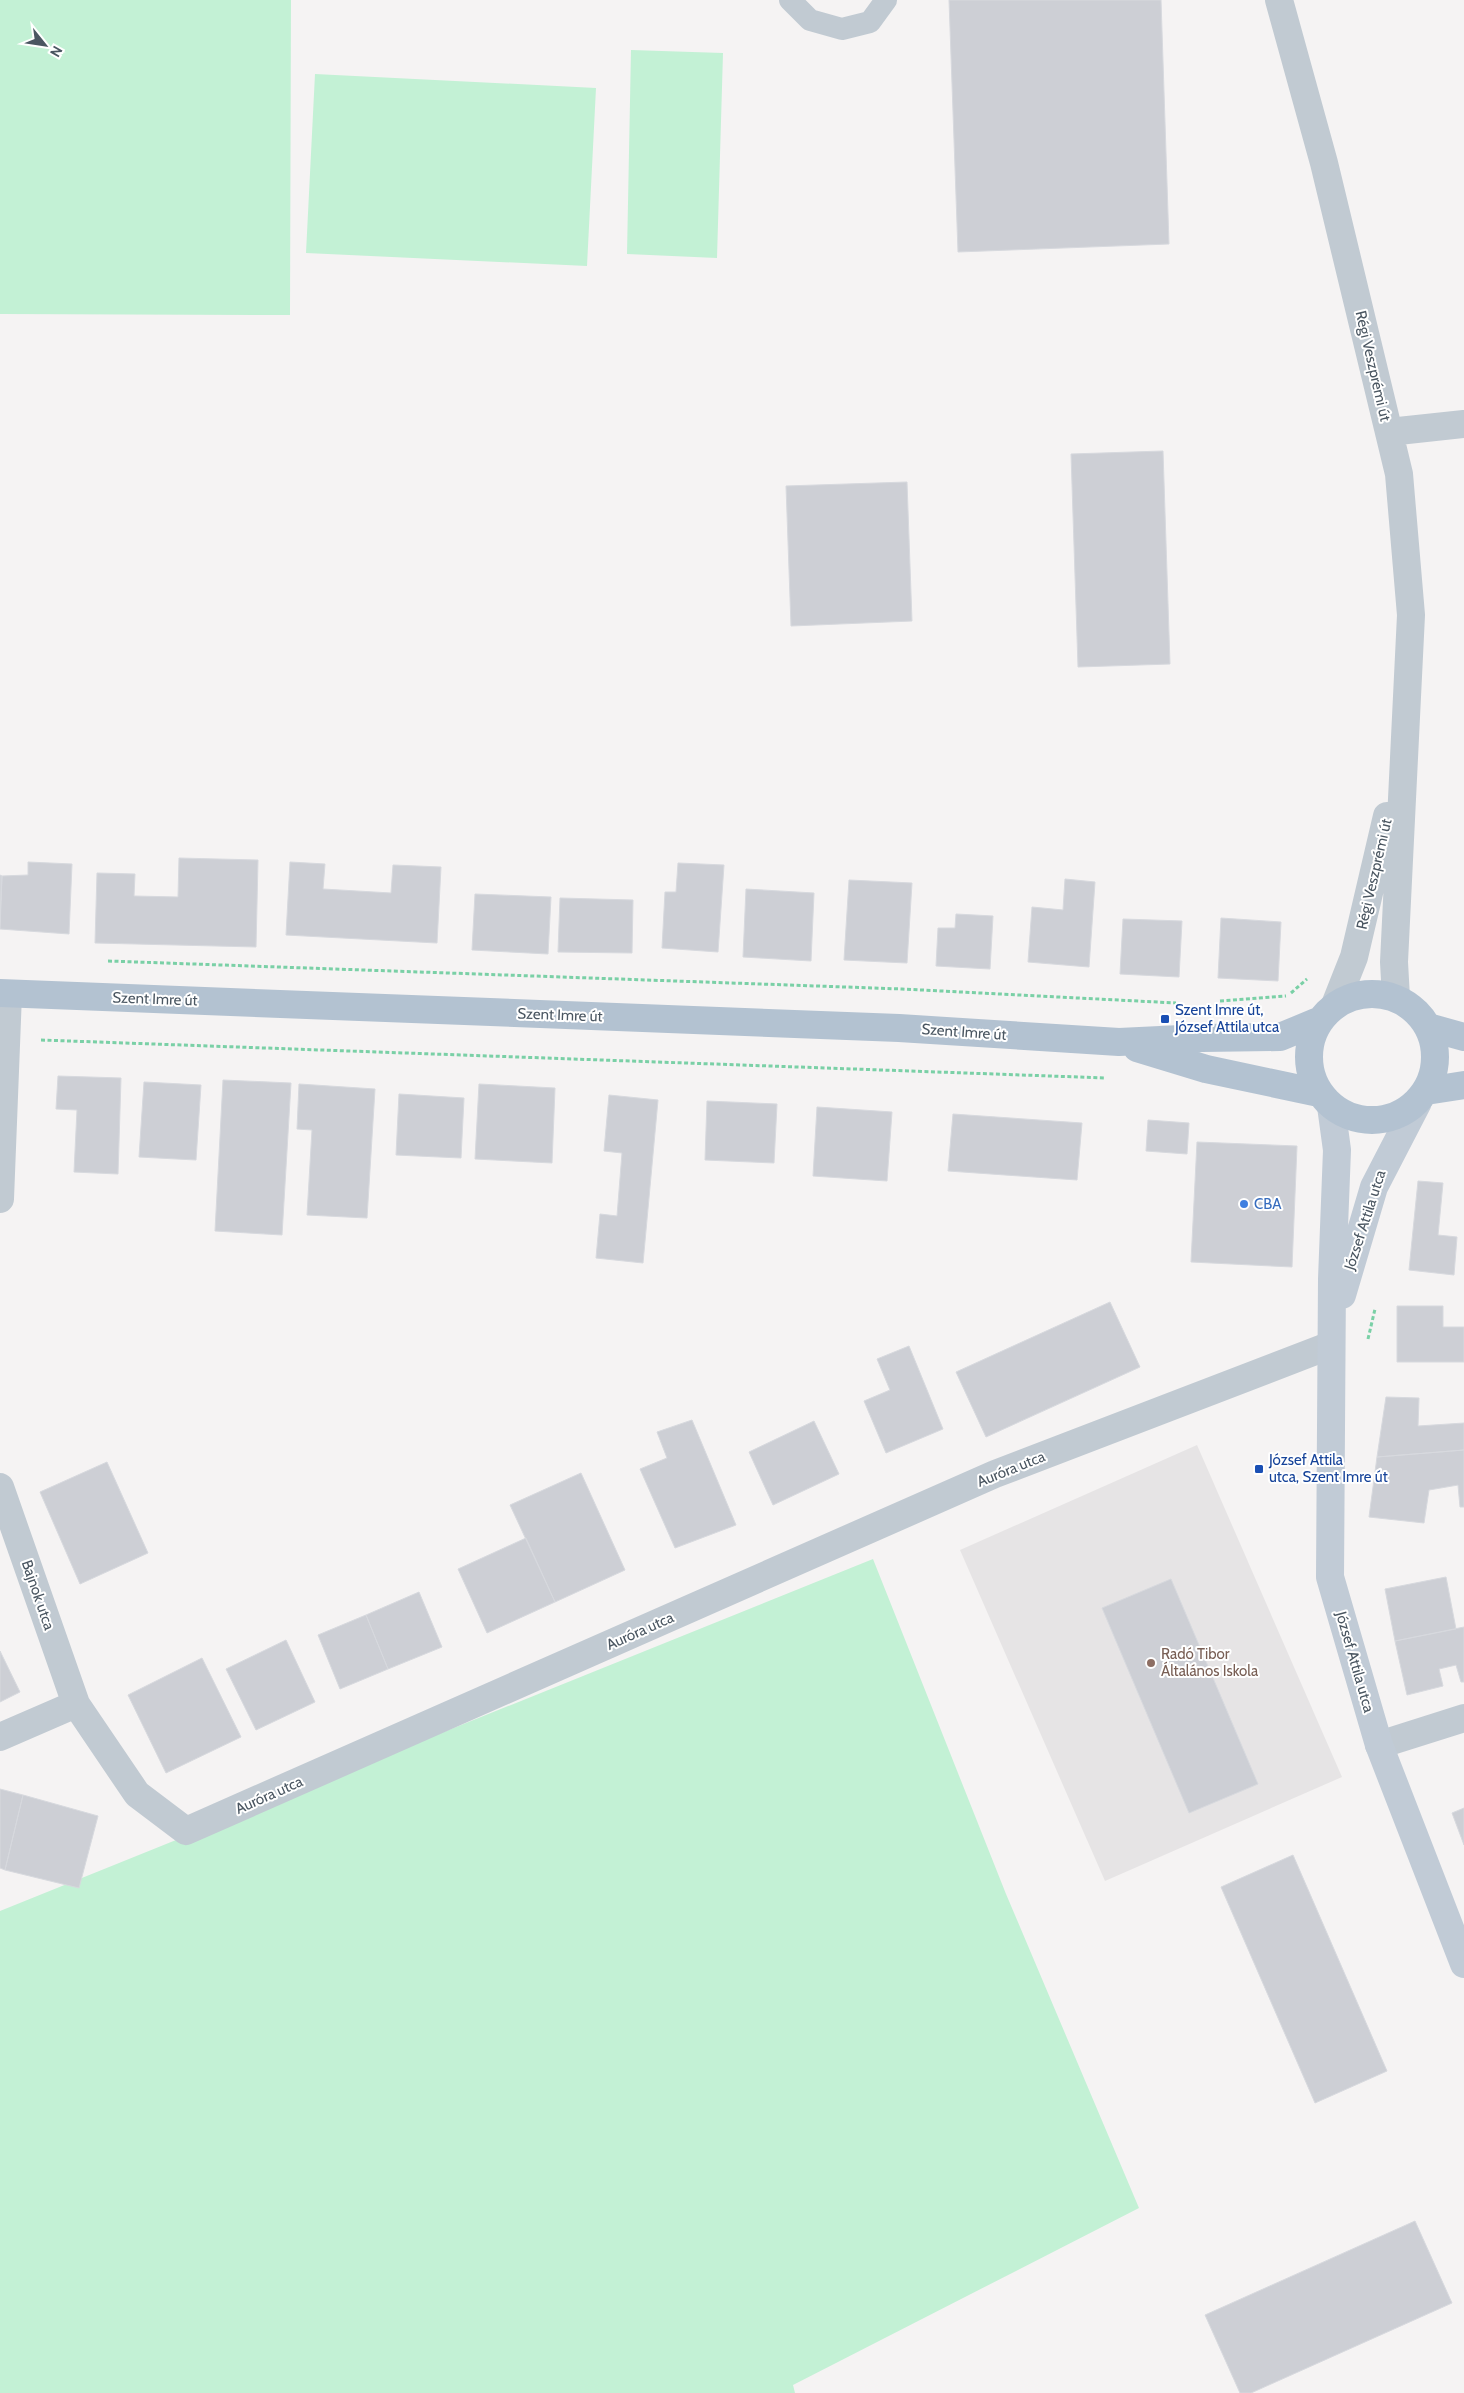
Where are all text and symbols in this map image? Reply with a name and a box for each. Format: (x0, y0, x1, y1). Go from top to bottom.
north arrow (20, 20, 70, 70)
text: N (46, 43, 67, 60)
street label: Régi Veszprémi út (1352, 309, 1394, 423)
street label: Régi Veszprémi út (1353, 817, 1395, 931)
street label: Szent Imre út (112, 989, 198, 1009)
place label: Szent Imre út, József Attila utca (1174, 1001, 1280, 1036)
street label: Szent Imre út (517, 1005, 603, 1025)
marker: Szent Imre út, József Attila utca (1159, 1013, 1171, 1025)
street label: Szent Imre út (921, 1020, 1007, 1044)
street label: József Attila utca (1340, 1167, 1390, 1273)
place label: CBA (1254, 1195, 1282, 1213)
marker: CBA (1238, 1198, 1250, 1210)
street label: Auróra utca (974, 1447, 1048, 1491)
place label: József Attila utca, Szent Imre út (1268, 1451, 1388, 1486)
marker: József Attila utca, Szent Imre út (1253, 1463, 1265, 1475)
street label: Bajnok utca (18, 1558, 59, 1633)
street label: Auróra utca (604, 1608, 677, 1654)
street label: József Attila utca (1332, 1609, 1378, 1715)
place label: Radó Tibor Általános Iskola (1161, 1645, 1259, 1680)
marker: Radó Tibor Általános Iskola (1145, 1657, 1157, 1669)
street label: Auróra utca (233, 1772, 306, 1818)

